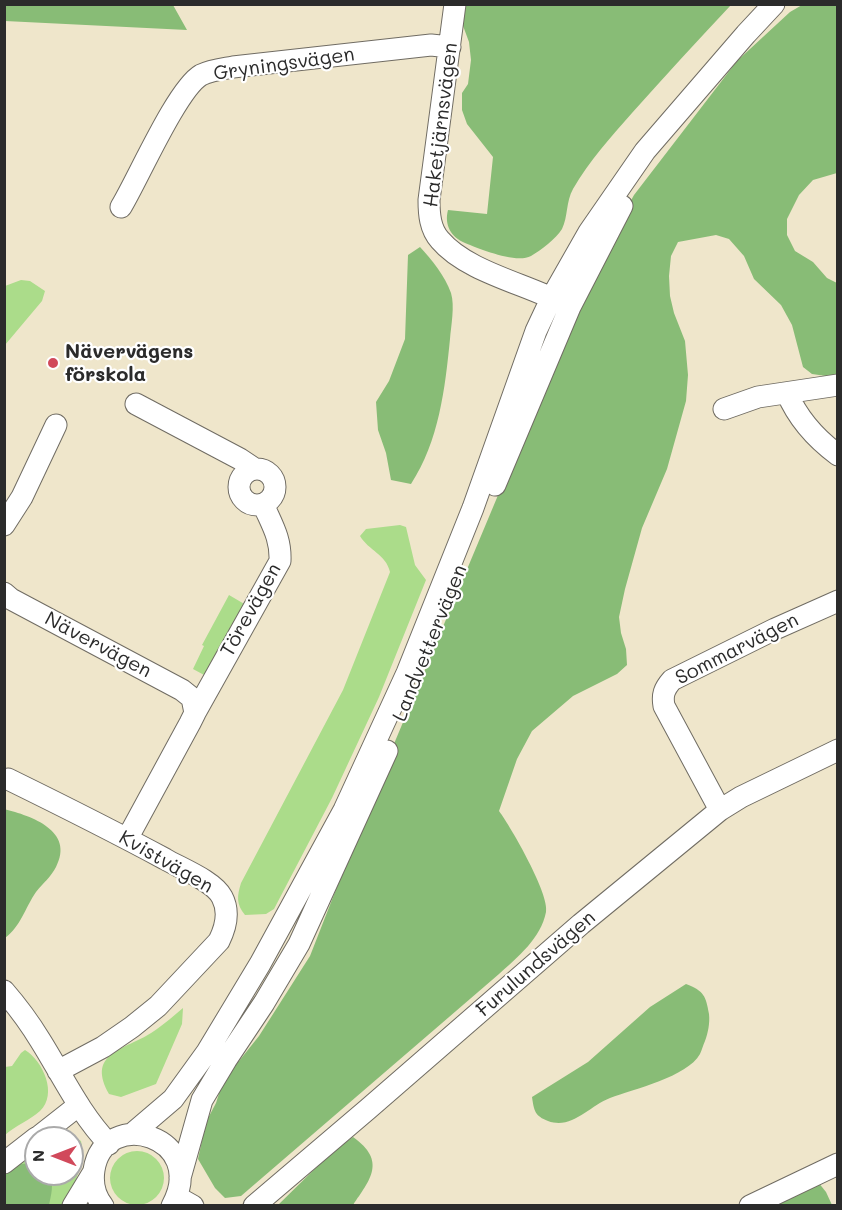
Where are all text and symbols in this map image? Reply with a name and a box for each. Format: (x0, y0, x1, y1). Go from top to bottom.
street label: Haketjärnsvägen (419, 41, 463, 209)
street label: Gryningsvägen (212, 42, 356, 86)
place label: Nävervägens förskola (65, 340, 193, 387)
marker: Nävervägens förskola (46, 356, 60, 370)
street label: Törevägen (216, 559, 286, 661)
street label: Landvettervägen (388, 561, 472, 725)
street label: Nävervägen (40, 607, 156, 683)
street label: Sommarvägen (671, 608, 803, 690)
street label: Kvistvägen (115, 825, 217, 899)
street label: Furulundsvägen (472, 906, 600, 1022)
north arrow (24, 1126, 84, 1186)
text: N (27, 1150, 48, 1162)

